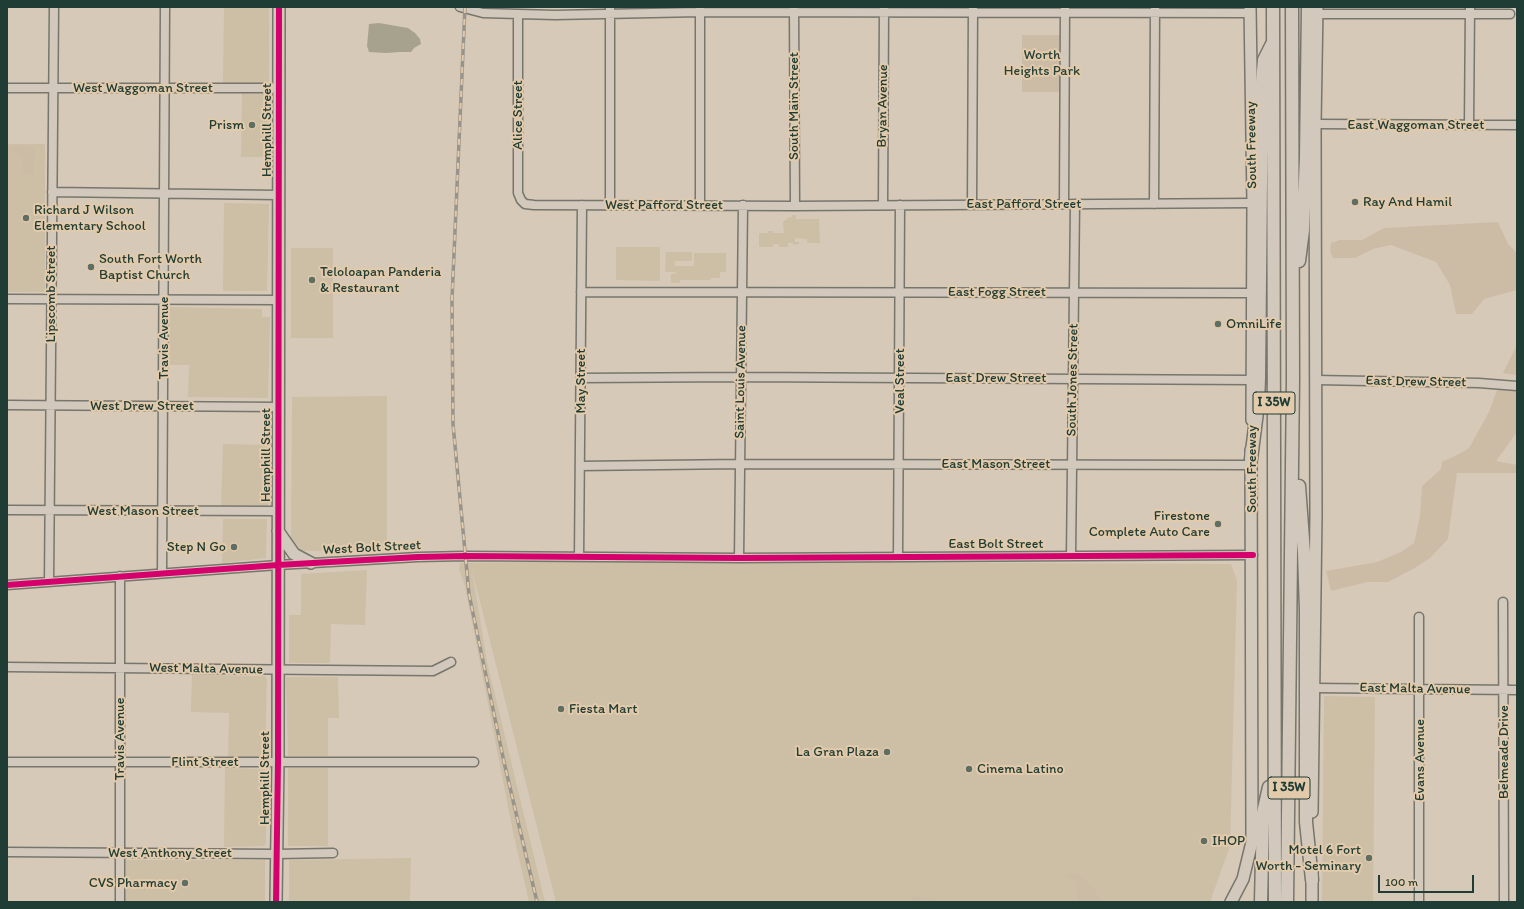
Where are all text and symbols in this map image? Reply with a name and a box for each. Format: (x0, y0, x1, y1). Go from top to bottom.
park label: Worth Heights Park (1004, 47, 1080, 80)
street label: South Main Street (786, 52, 802, 160)
street label: Bryan Avenue (874, 64, 892, 148)
street label: West Waggoman Street (73, 80, 213, 96)
street label: Alice Street (510, 80, 526, 150)
street label: Hemphill Street (259, 83, 275, 177)
street label: South Freeway (1243, 101, 1261, 189)
place label: Prism (209, 117, 244, 133)
street label: East Waggoman Street (1348, 117, 1484, 133)
marker: Prism (247, 120, 257, 130)
place label: Ray And Hamil (1363, 194, 1452, 210)
street label: East Pafford Street (967, 196, 1081, 212)
street label: West Pafford Street (605, 197, 723, 213)
marker: Ray And Hamil (1350, 197, 1360, 207)
place label: Richard J Wilson Elementary School (34, 202, 146, 234)
marker: Richard J Wilson Elementary School (21, 213, 31, 223)
street label: Lipscomb Street (43, 245, 59, 343)
place label: South Fort Worth Baptist Church (99, 251, 202, 284)
marker: South Fort Worth Baptist Church (86, 262, 96, 272)
place label: Teloloapan Panderia & Restaurant (320, 264, 441, 296)
marker: Teloloapan Panderia & Restaurant (307, 275, 317, 285)
street label: East Fogg Street (948, 284, 1046, 300)
street label: Travis Avenue (156, 297, 172, 379)
place label: OmniLife (1226, 316, 1282, 332)
marker: OmniLife (1213, 319, 1223, 329)
street label: South Jones Street (1064, 323, 1082, 437)
street label: Saint Louis Avenue (732, 325, 750, 439)
street label: Veal Street (892, 348, 908, 414)
street label: May Street (573, 349, 589, 413)
street label: East Drew Street (946, 370, 1046, 386)
street label: East Drew Street (1365, 373, 1467, 391)
road number: I 35W (1253, 392, 1295, 414)
street label: West Drew Street (90, 398, 194, 414)
street label: Hemphill Street (258, 408, 274, 502)
street label: South Freeway (1244, 425, 1260, 513)
street label: East Mason Street (942, 456, 1050, 472)
street label: West Mason Street (87, 503, 199, 519)
place label: Firestone Complete Auto Care (1089, 508, 1210, 540)
marker: Firestone Complete Auto Care (1213, 519, 1223, 529)
street label: East Bolt Street (948, 536, 1044, 552)
street label: West Bolt Street (322, 537, 422, 559)
place label: Step N Go (167, 539, 226, 555)
marker: Step N Go (229, 542, 239, 552)
street label: West Malta Avenue (149, 660, 263, 678)
street label: East Malta Avenue (1359, 680, 1471, 698)
street label: Travis Avenue (112, 698, 128, 780)
place label: Fiesta Mart (569, 701, 637, 717)
marker: Fiesta Mart (556, 704, 566, 714)
street label: Belmeade Drive (1496, 705, 1512, 799)
street label: Evans Avenue (1412, 719, 1428, 801)
street label: Hemphill Street (257, 731, 273, 825)
place label: La Gran Plaza (796, 744, 879, 760)
marker: La Gran Plaza (882, 747, 892, 757)
street label: Flint Street (171, 754, 239, 770)
place label: Cinema Latino (977, 761, 1064, 777)
marker: Cinema Latino (964, 764, 974, 774)
road number: I 35W (1268, 777, 1310, 799)
place label: IHOP (1212, 833, 1245, 849)
marker: IHOP (1199, 836, 1209, 846)
place label: Motel 6 Fort Worth - Seminary (1255, 842, 1361, 874)
street label: West Anthony Street (108, 845, 232, 861)
marker: Motel 6 Fort Worth - Seminary (1364, 853, 1374, 863)
scale bar (1380, 867, 1476, 893)
place label: CVS Pharmacy (89, 875, 177, 891)
text: 100 m (1385, 875, 1418, 889)
marker: CVS Pharmacy (180, 878, 190, 888)

